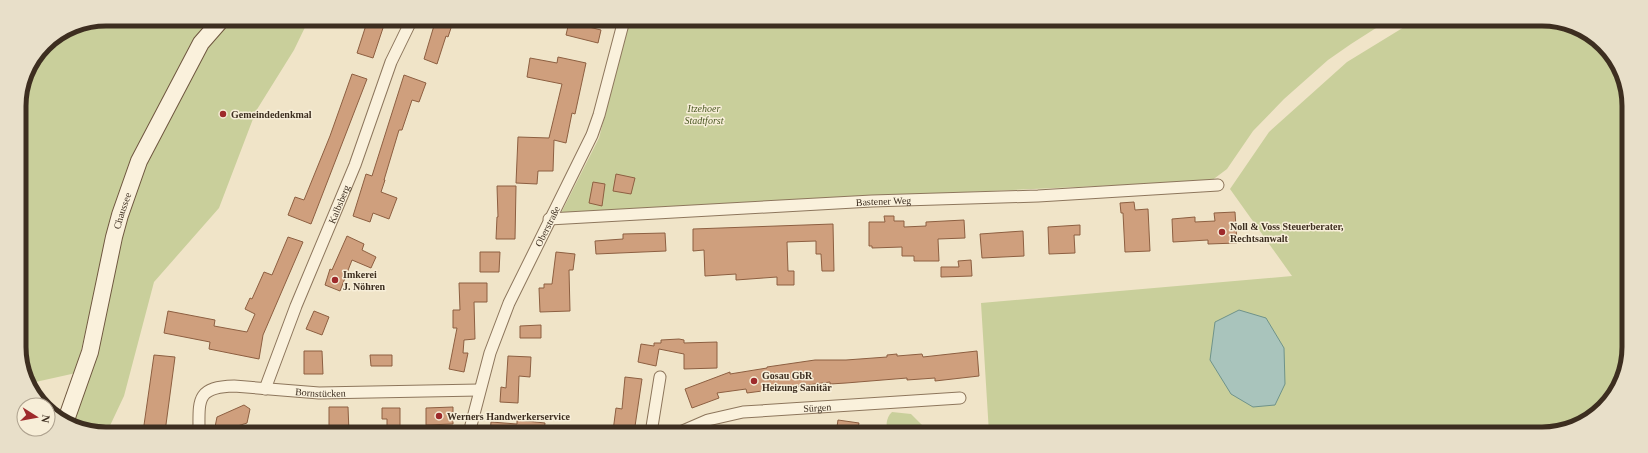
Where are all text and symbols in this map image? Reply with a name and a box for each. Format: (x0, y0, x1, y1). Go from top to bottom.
park label: Itzehoer Stadtforst (685, 103, 724, 126)
marker: Gemeindedenkmal (218, 109, 228, 119)
place label: Gemeindedenkmal (231, 109, 312, 120)
street label: Kalbsberg (326, 183, 352, 225)
street label: Chaussee (111, 190, 133, 230)
street label: Bastener Weg (855, 194, 911, 207)
street label: Oberstraße (532, 203, 562, 248)
place label: Noll & Voss Steuerberater, Rechtsanwalt (1230, 221, 1344, 244)
marker: Noll & Voss Steuerberater, Rechtsanwalt (1217, 227, 1227, 237)
place label: Imkerei J. Nöhren (343, 269, 385, 292)
marker: Imkerei J. Nöhren (330, 275, 340, 285)
place label: Gosau GbR Heizung Sanitär (762, 370, 832, 393)
marker: Gosau GbR Heizung Sanitär (749, 376, 759, 386)
street label: Bornstücken (295, 386, 346, 398)
north arrow (16, 397, 56, 437)
street label: Sürgen (803, 401, 832, 414)
marker: Werners Handwerkerservice (434, 411, 444, 421)
place label: Werners Handwerkerservice (447, 411, 571, 422)
text: N (39, 414, 52, 424)

